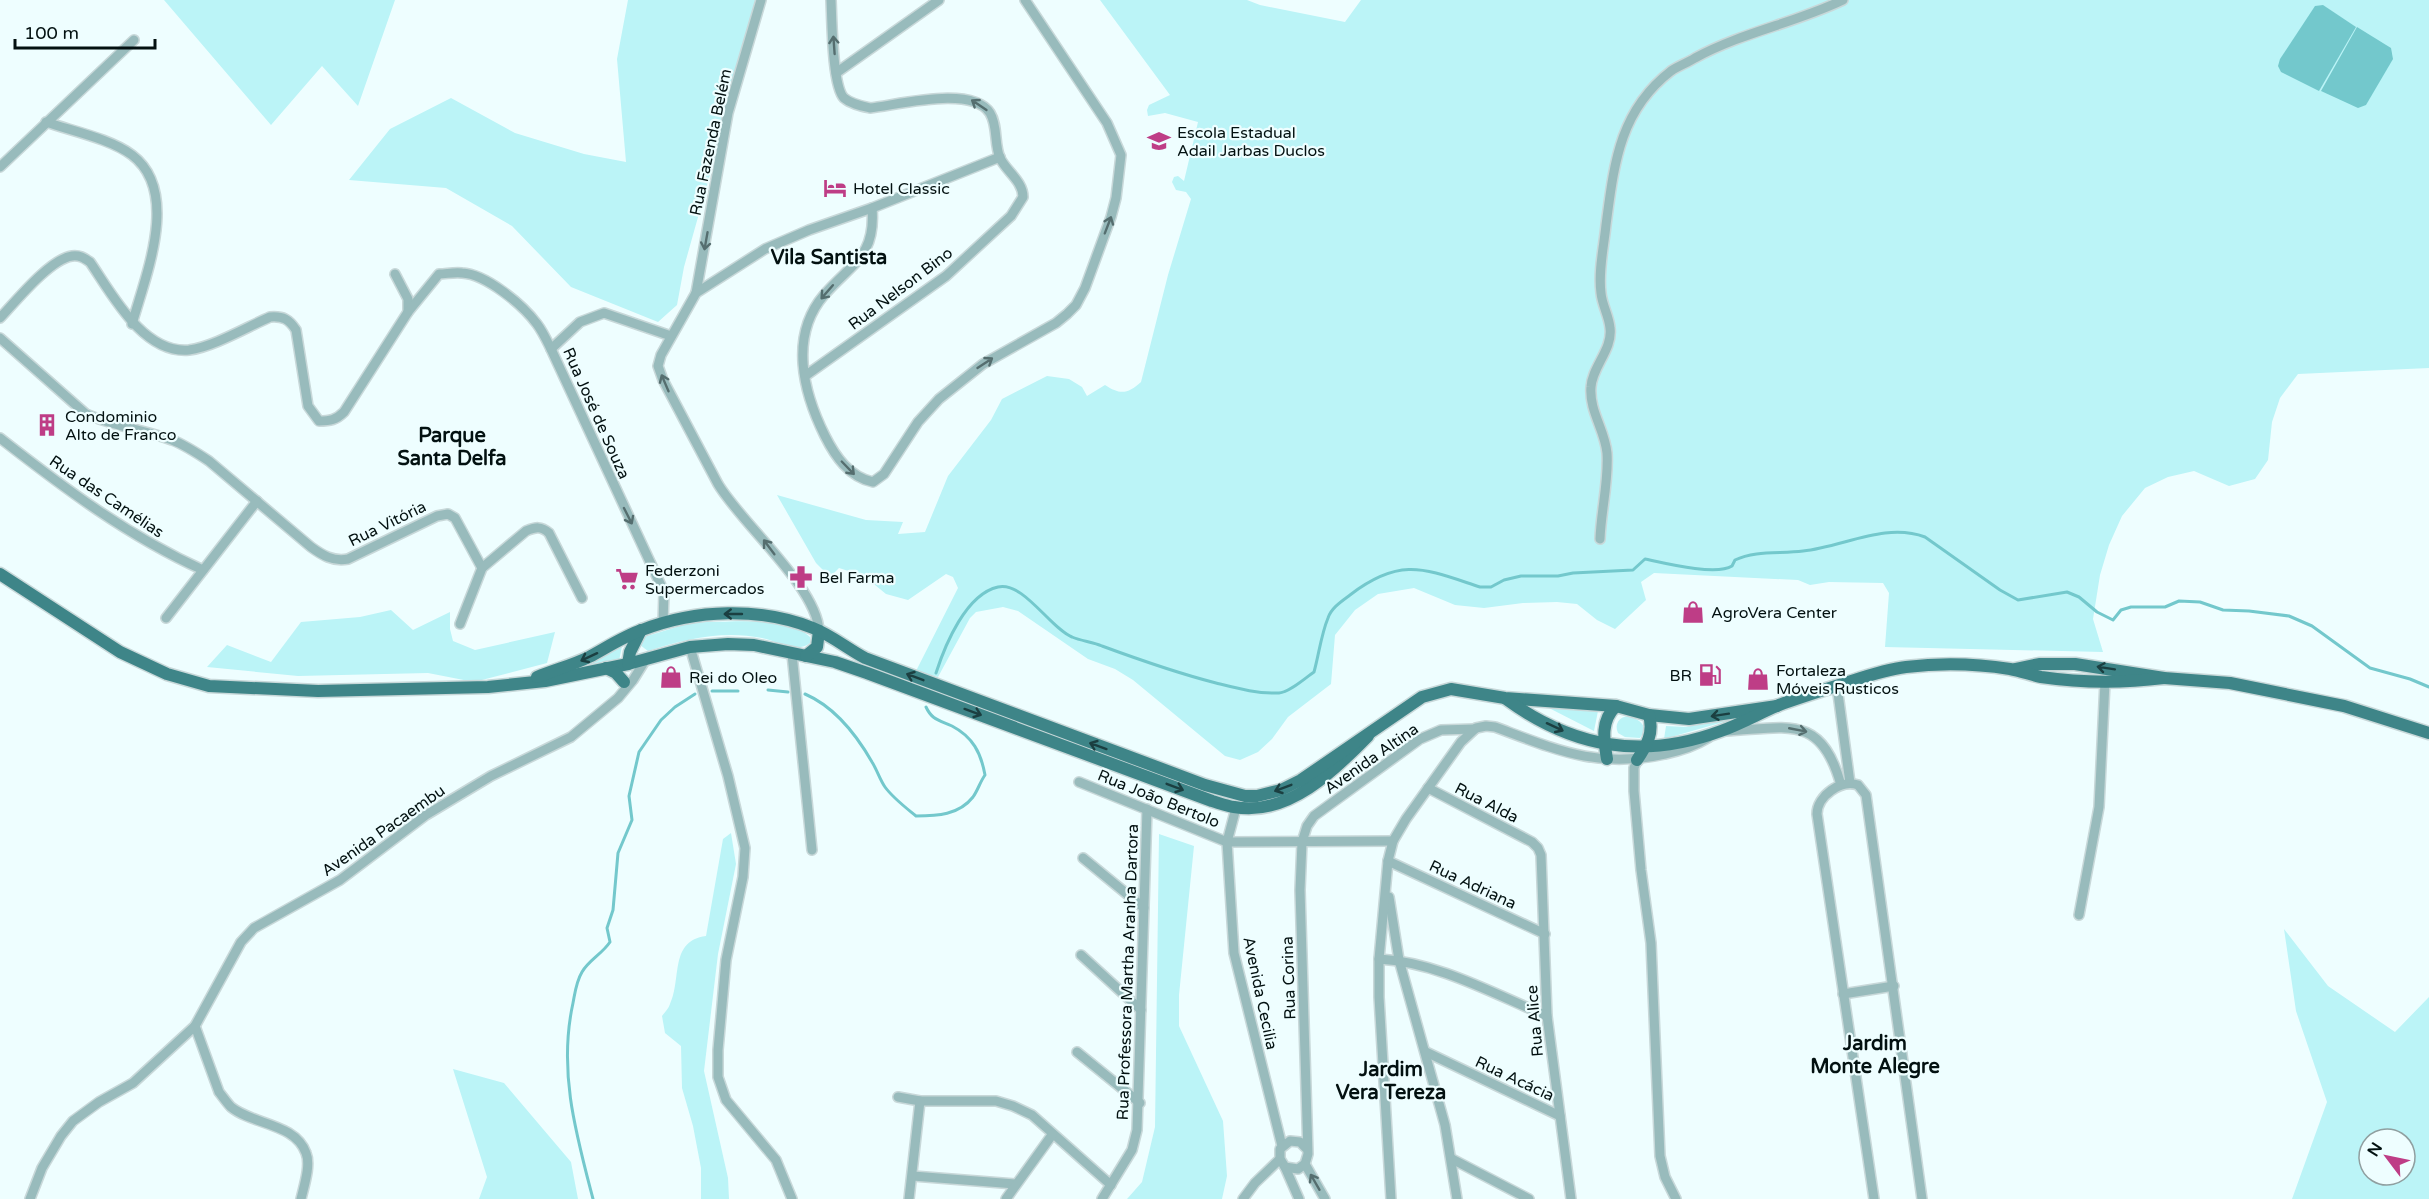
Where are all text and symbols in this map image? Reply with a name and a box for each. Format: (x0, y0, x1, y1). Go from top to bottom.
scale bar (15, 12, 154, 50)
text: 100 m (24, 22, 79, 44)
one-way arrow (828, 36, 839, 56)
street label: Rua Fazenda Belém (686, 67, 736, 217)
one-way arrow (971, 99, 988, 112)
place label: Escola Estadual Adail Jarbas Duclos (1177, 123, 1325, 161)
school or university icon: Escola Estadual Adail Jarbas Duclos (1146, 128, 1172, 154)
hotel icon: Hotel Classic (822, 175, 848, 201)
place label: Hotel Classic (853, 179, 950, 199)
one-way arrow (1103, 216, 1114, 235)
one-way arrow (700, 231, 711, 250)
street label: Rua Nelson Bino (844, 243, 957, 335)
district label: Vila Santista (771, 246, 887, 270)
one-way arrow (820, 284, 834, 299)
street label: Rua José de Souza (558, 344, 634, 482)
one-way arrow (976, 357, 993, 369)
one-way arrow (659, 374, 670, 393)
place label: Condominio Alto de Franco (65, 407, 176, 445)
building icon: Condominio Alto de Franco (34, 412, 60, 438)
district label: Parque Santa Delfa (397, 424, 507, 471)
street label: Rua das Camélias (45, 451, 167, 543)
one-way arrow (841, 461, 856, 476)
street label: Rua Vitória (345, 496, 430, 551)
one-way arrow (623, 507, 635, 525)
one-way arrow (762, 539, 775, 555)
place label: Federzoni Supermercados (645, 561, 764, 599)
pharmacy icon: Bel Farma (788, 564, 814, 590)
supermarket icon: Federzoni Supermercados (614, 566, 640, 592)
place label: Bel Farma (819, 568, 895, 588)
shop icon: AgroVera Center (1680, 599, 1706, 625)
place label: AgroVera Center (1711, 603, 1838, 623)
one-way arrow (724, 608, 744, 620)
one-way arrow (580, 651, 598, 663)
place label: Fortaleza Móveis Rusticos (1776, 661, 1899, 699)
fuel station icon: BR (1697, 662, 1723, 688)
one-way arrow (2097, 662, 2116, 673)
shop icon: Rei do Oleo (658, 664, 684, 690)
place label: BR (1670, 666, 1692, 686)
shop icon: Fortaleza Móveis Rusticos (1745, 666, 1771, 692)
place label: Rei do Oleo (689, 668, 777, 688)
one-way arrow (906, 670, 925, 681)
one-way arrow (963, 707, 982, 718)
one-way arrow (1710, 710, 1730, 721)
street label: Avenida Altina (1321, 719, 1423, 799)
one-way arrow (1546, 722, 1564, 733)
one-way arrow (1788, 725, 1807, 736)
one-way arrow (1089, 740, 1107, 751)
street label: Rua João Bertolo (1095, 765, 1223, 833)
street label: Rua Alda (1451, 778, 1522, 828)
street label: Avenida Pacaembu (318, 781, 449, 881)
one-way arrow (1166, 782, 1184, 793)
one-way arrow (1274, 783, 1293, 794)
street label: Rua Professora Martha Aranha Dartora (1113, 824, 1143, 1121)
street label: Rua Adriana (1426, 856, 1519, 914)
street label: Avenida Cecilia (1238, 935, 1282, 1052)
street label: Rua Corina (1278, 936, 1300, 1020)
street label: Rua Alice (1522, 984, 1548, 1057)
district label: Jardim Monte Alegre (1810, 1032, 1940, 1079)
street label: Rua Acácia (1472, 1052, 1557, 1106)
district label: Jardim Vera Tereza (1336, 1058, 1446, 1105)
north arrow (2357, 1127, 2417, 1187)
text: N (2363, 1139, 2387, 1160)
one-way arrow (1309, 1173, 1320, 1191)

